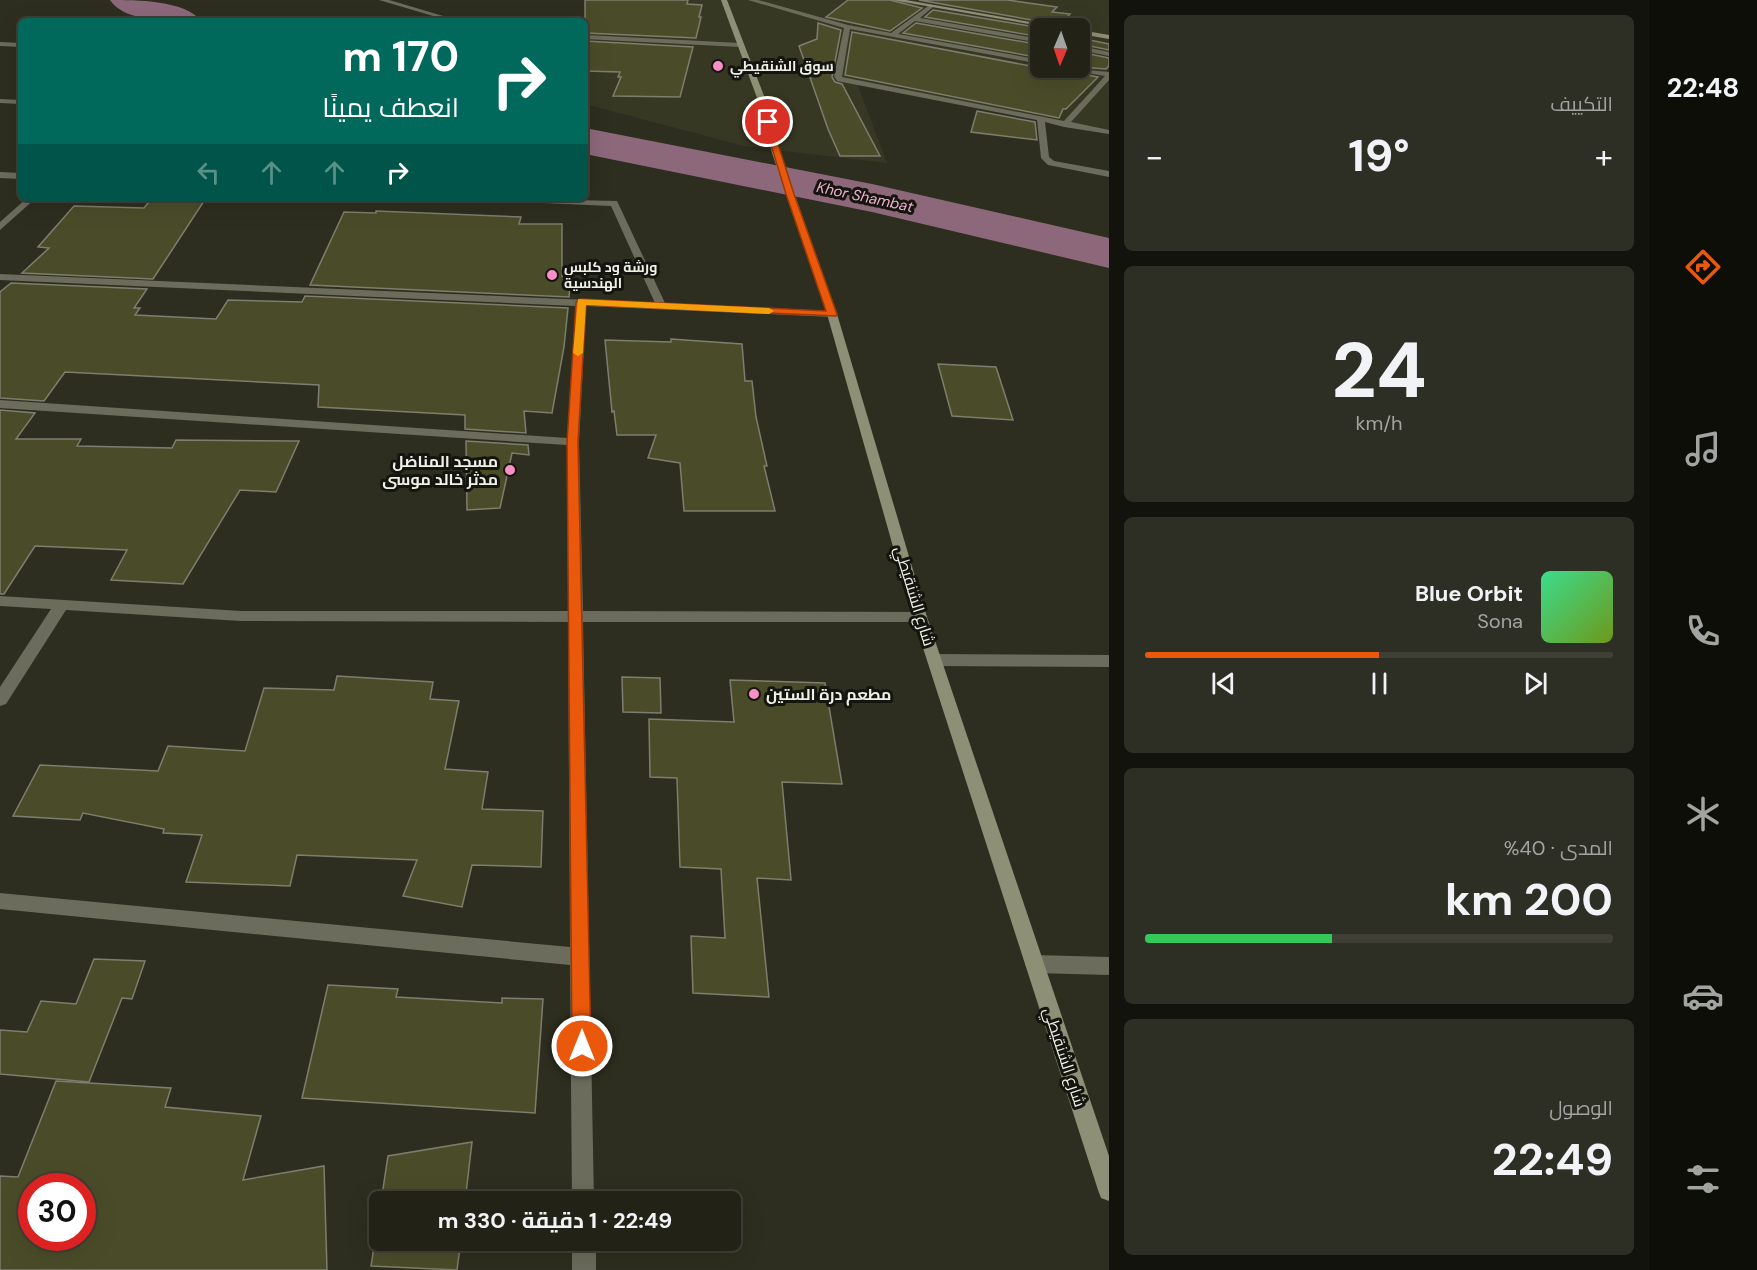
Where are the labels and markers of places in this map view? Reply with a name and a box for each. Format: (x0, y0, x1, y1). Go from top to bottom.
place label: سوق الشنقيطي (730, 57, 834, 78)
marker: سوق الشنقيطي (711, 59, 725, 73)
pin (742, 96, 793, 147)
place label: ورشة ود كلبس الهندسية (564, 258, 657, 292)
marker: ورشة ود كلبس الهندسية (545, 268, 559, 282)
place label: مسجد المناضل مدثر خالد موسى (382, 451, 498, 490)
marker: مسجد المناضل مدثر خالد موسى (503, 463, 517, 477)
place label: مطعم درة الستين (766, 684, 891, 706)
marker: مطعم درة الستين (747, 687, 761, 701)

